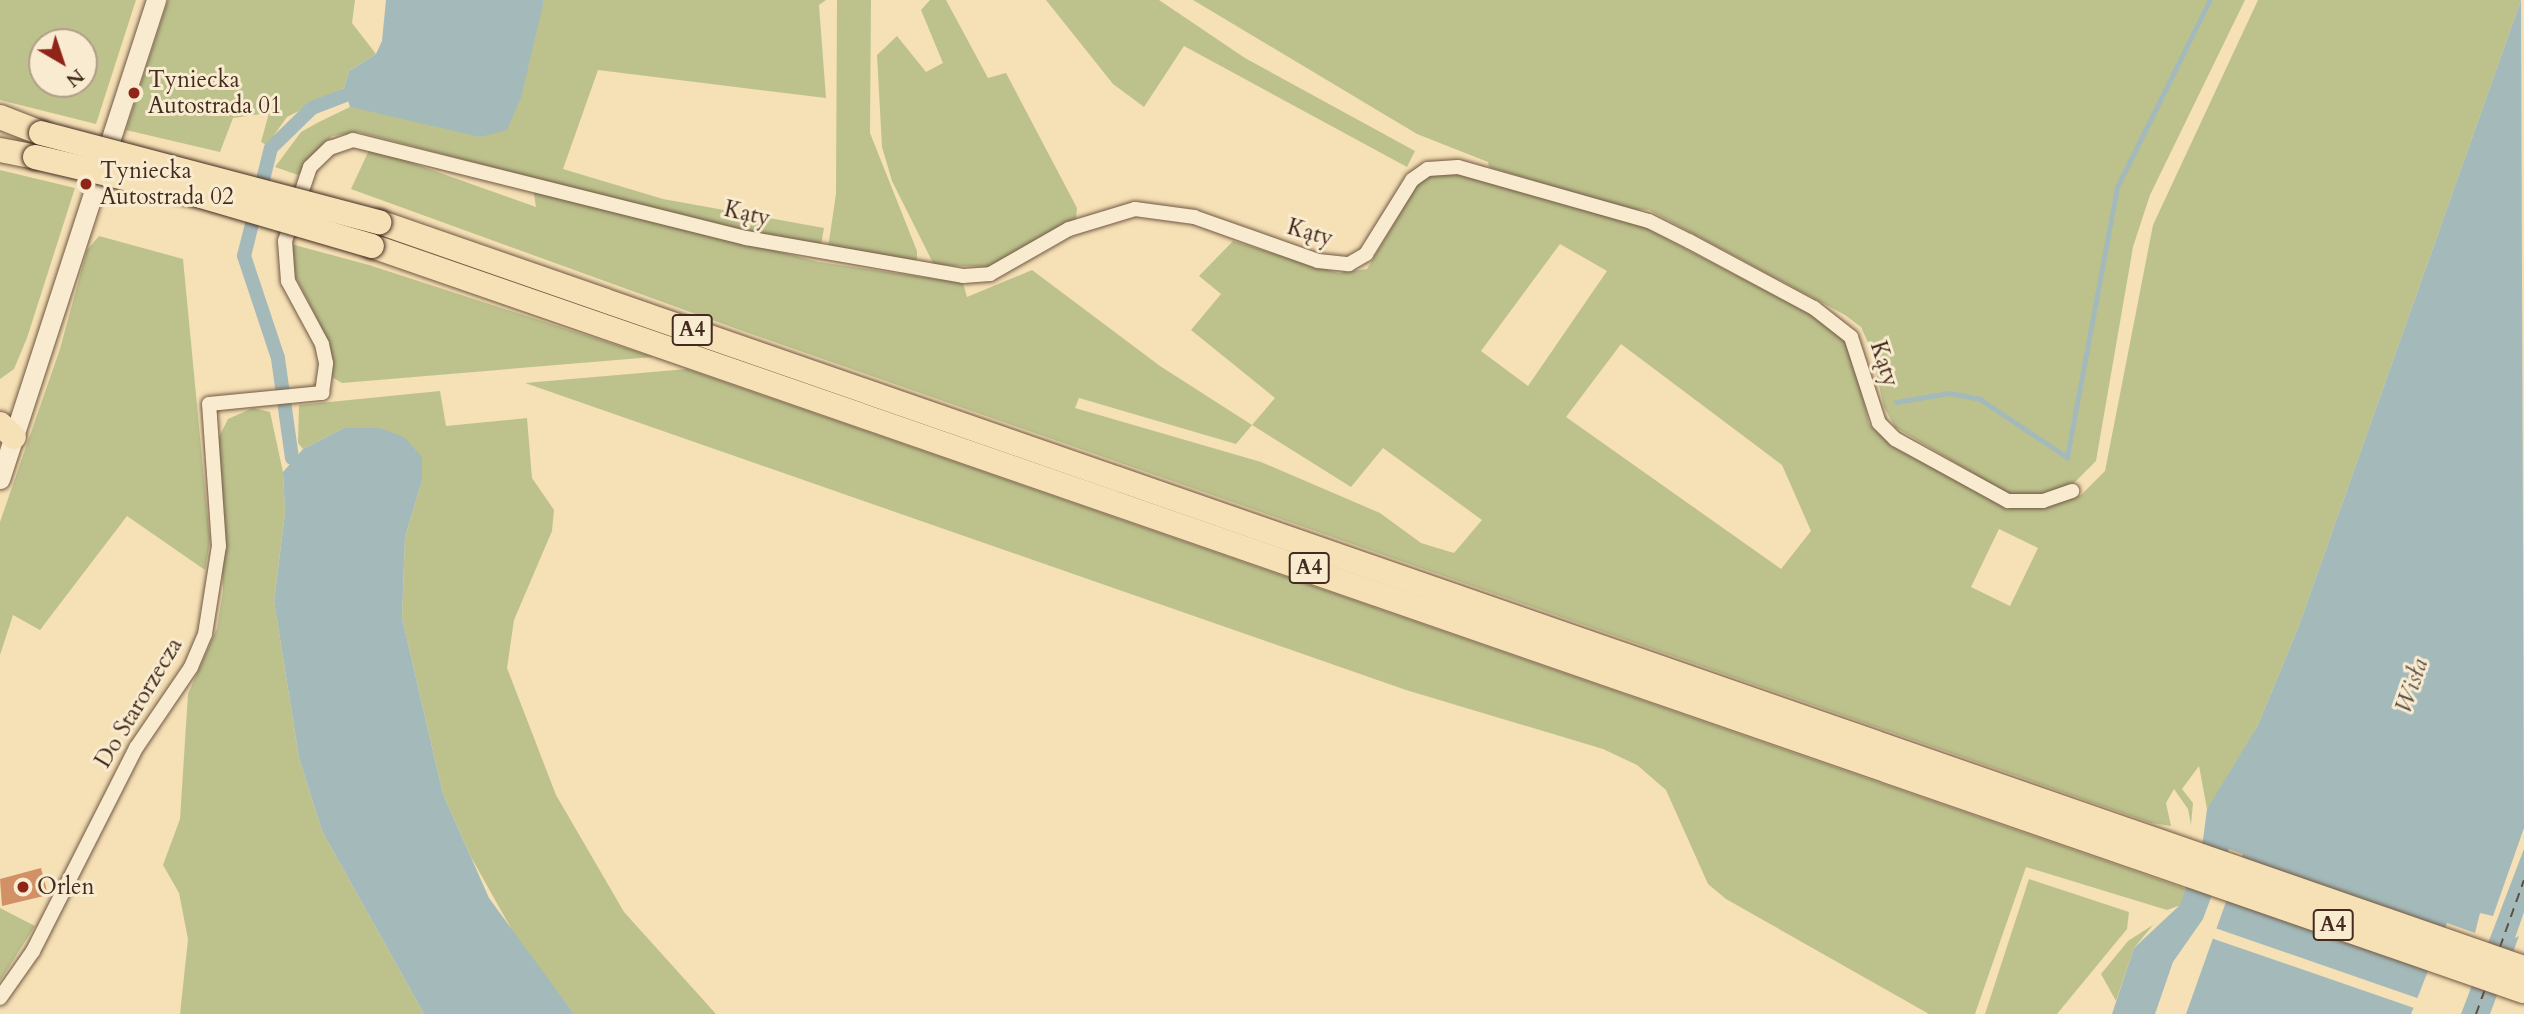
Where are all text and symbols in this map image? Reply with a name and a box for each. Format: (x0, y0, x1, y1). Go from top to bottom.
north arrow (28, 28, 98, 98)
text: N (60, 62, 90, 93)
place label: Tyniecka Autostrada 01 (148, 66, 282, 120)
marker: Tyniecka Autostrada 01 (126, 85, 142, 101)
place label: Tyniecka Autostrada 02 (100, 157, 234, 211)
marker: Tyniecka Autostrada 02 (78, 176, 94, 192)
street label: Kąty (721, 195, 773, 233)
street label: Kąty (1284, 213, 1336, 253)
road number: A4 (671, 312, 713, 348)
street label: Kąty (1864, 338, 1904, 390)
road number: A4 (1288, 550, 1330, 586)
street label: Do Starorzecza (89, 633, 189, 773)
water label: Wisła (2389, 655, 2435, 717)
place label: Orlen (37, 873, 95, 901)
marker: Orlen (15, 879, 31, 895)
road number: A4 (2312, 908, 2354, 942)

